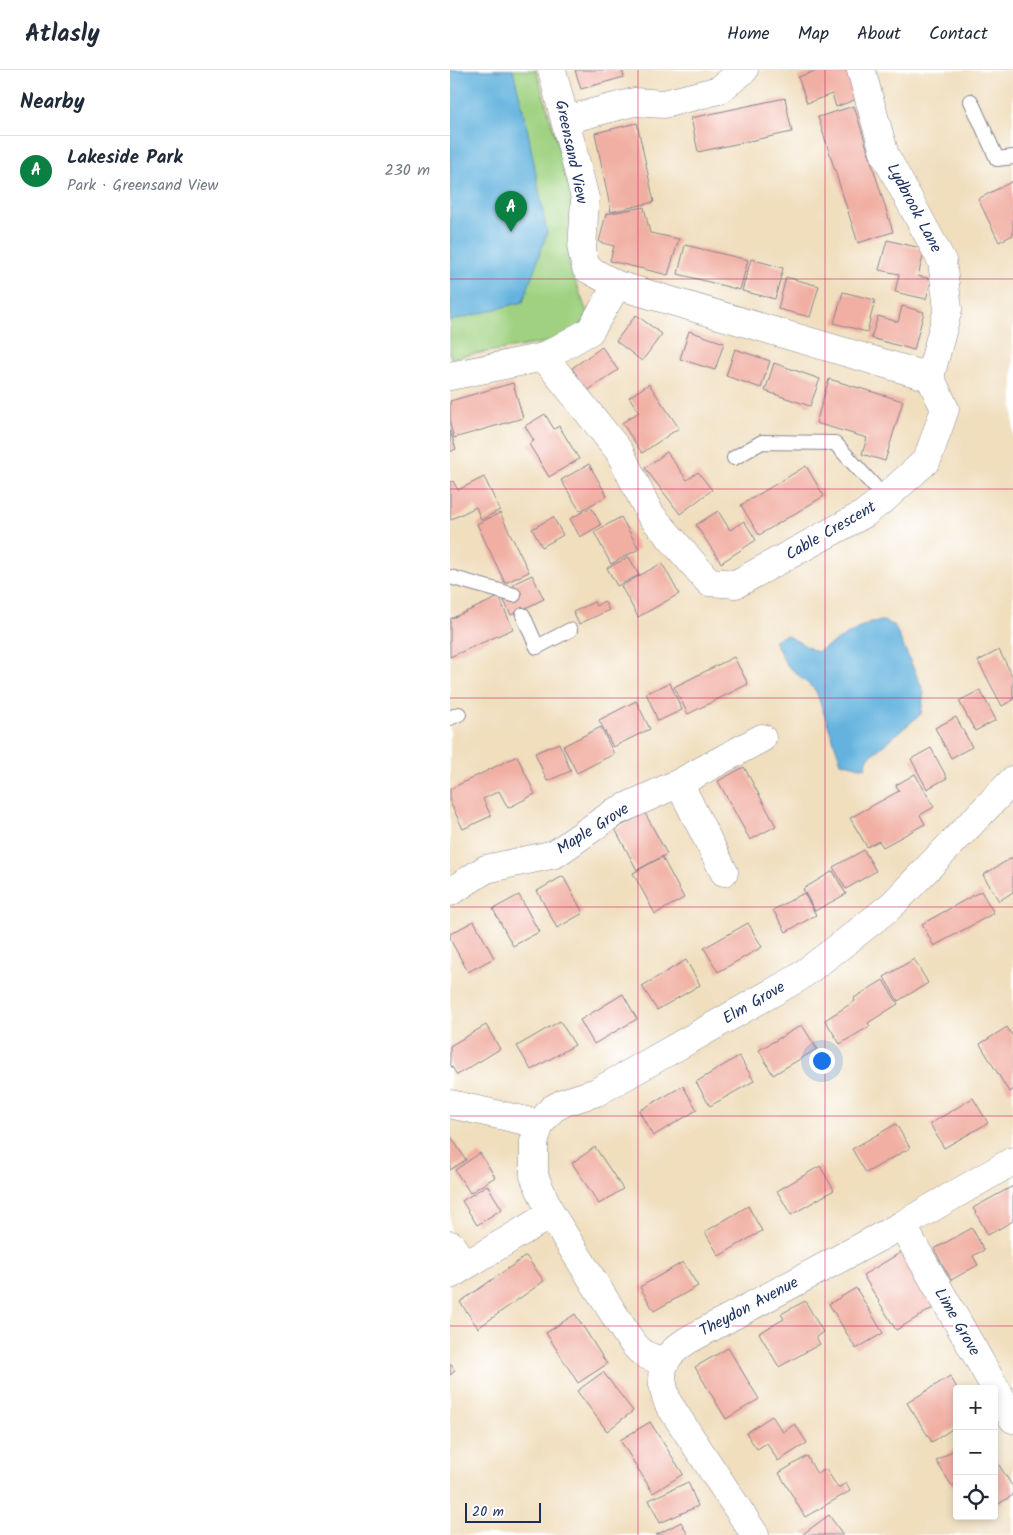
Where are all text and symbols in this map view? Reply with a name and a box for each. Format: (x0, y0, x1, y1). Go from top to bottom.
text: Atlasly (25, 15, 100, 54)
text: Home (727, 20, 770, 49)
text: Map (798, 20, 829, 49)
text: About (857, 20, 901, 49)
text: Contact (929, 20, 988, 49)
text: Nearby (20, 86, 85, 119)
street label: Greensand View (548, 98, 594, 206)
text: Lakeside Park (67, 143, 183, 173)
text: A (31, 158, 41, 183)
text: 230 m (384, 158, 430, 183)
street label: Lydbrook Lane (880, 159, 948, 257)
text: Park · Greensand View (67, 173, 218, 198)
pin: A (495, 191, 527, 232)
street label: Cable Crescent (781, 495, 882, 567)
street label: Maple Grove (552, 797, 634, 861)
street label: Elm Grove (718, 975, 790, 1031)
your location (809, 1048, 835, 1074)
street label: Theydon Avenue (695, 1270, 803, 1344)
street label: Lime Grove (927, 1283, 987, 1361)
map controls (953, 1385, 998, 1520)
button: + (953, 1385, 998, 1430)
button: − (953, 1430, 998, 1475)
button: locate (953, 1475, 998, 1520)
scale bar (465, 1500, 541, 1523)
text: 20 m (472, 1501, 504, 1523)

